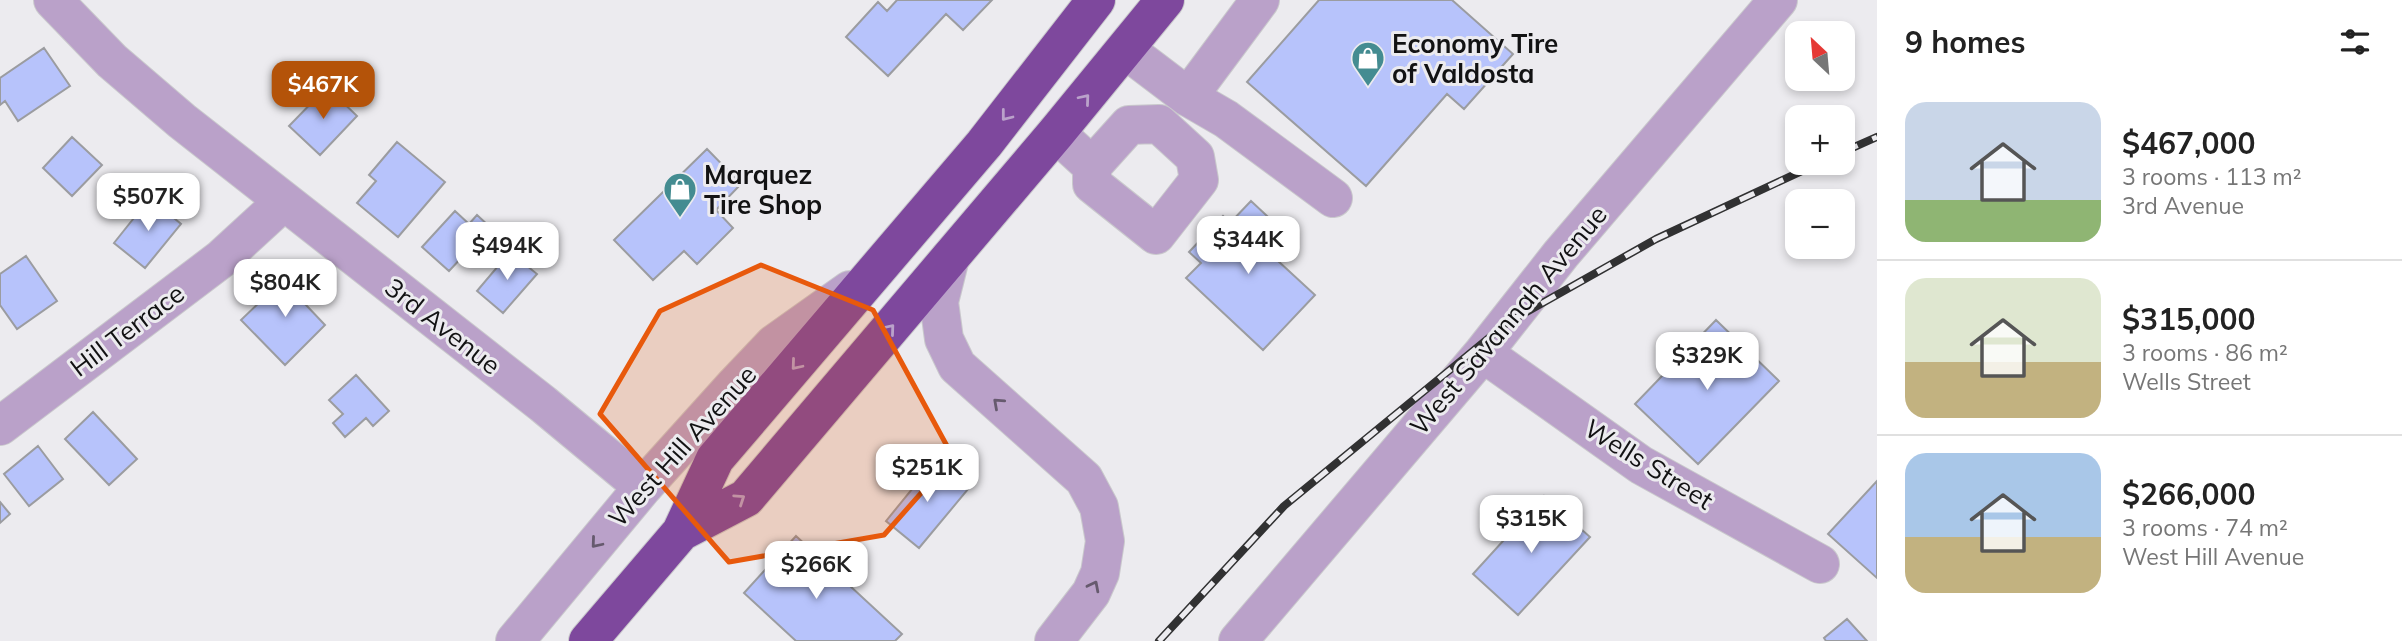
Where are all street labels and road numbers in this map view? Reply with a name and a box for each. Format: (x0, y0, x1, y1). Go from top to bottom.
street label: West Savannah Avenue (1402, 198, 1614, 442)
street label: 3rd Avenue (379, 271, 507, 381)
street label: Hill Terrace (63, 276, 191, 384)
street label: West Hill Avenue (601, 358, 763, 534)
street label: Wells Street (1579, 411, 1719, 517)

